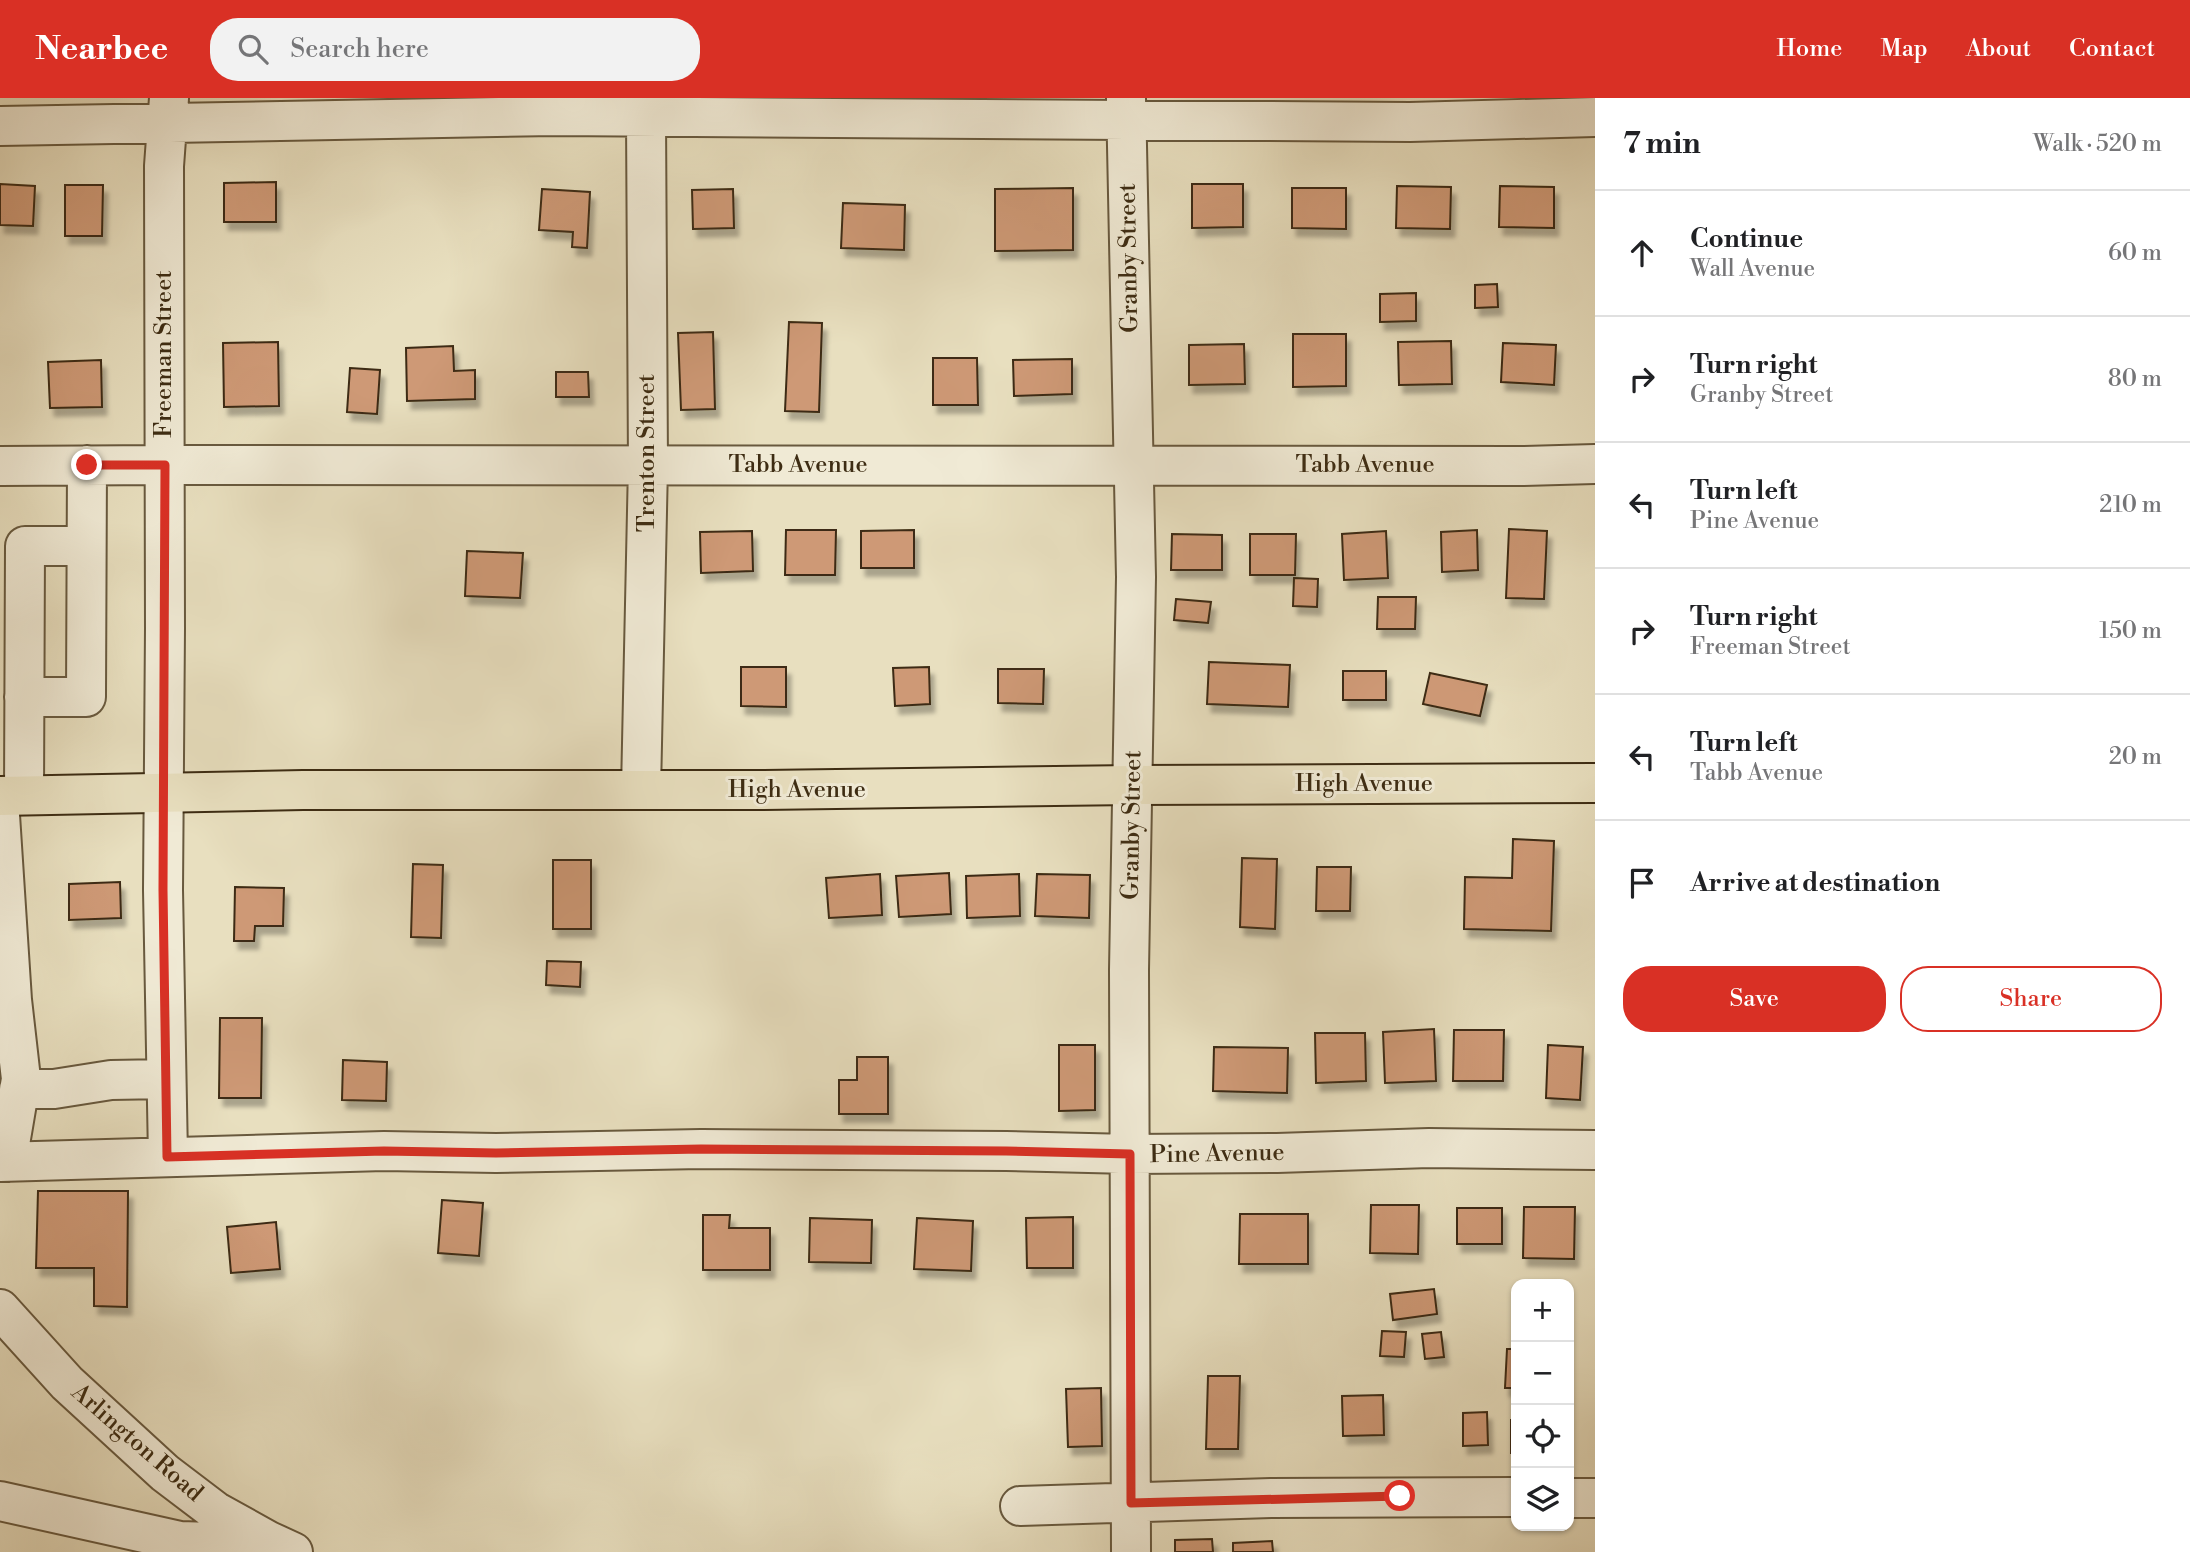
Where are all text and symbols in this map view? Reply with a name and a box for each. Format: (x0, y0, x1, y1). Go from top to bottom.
search box (210, 18, 700, 81)
text: Nearbee (35, 29, 168, 70)
icon: search (234, 30, 272, 68)
text: Search here (290, 33, 429, 65)
text: Home (1777, 34, 1842, 64)
text: Map (1880, 34, 1928, 64)
text: About (1966, 34, 2031, 64)
text: Contact (2069, 34, 2155, 64)
text: 7 min (1623, 125, 1701, 163)
text: Walk · 520 m (2033, 130, 2162, 158)
street label: Granby Street (1113, 182, 1145, 333)
text: Continue (1690, 223, 1803, 255)
icon: ahead (1623, 234, 1661, 272)
text: 60 m (2108, 239, 2162, 267)
text: Wall Avenue (1690, 255, 1815, 283)
street label: Freeman Street (149, 270, 179, 438)
text: Turn right (1690, 349, 1818, 381)
icon: right (1623, 360, 1661, 398)
text: 80 m (2108, 365, 2162, 393)
street label: Trenton Street (632, 373, 662, 532)
text: Granby Street (1690, 381, 1833, 409)
route end (71, 449, 102, 480)
street label: Tabb Avenue (728, 450, 868, 480)
street label: Tabb Avenue (1295, 450, 1435, 480)
text: Turn left (1690, 475, 1798, 507)
icon: left (1623, 486, 1661, 524)
text: 210 m (2099, 491, 2162, 519)
text: Pine Avenue (1690, 507, 1819, 535)
text: Turn right (1690, 601, 1818, 633)
icon: right (1623, 612, 1661, 650)
text: 150 m (2099, 617, 2162, 645)
text: Freeman Street (1690, 633, 1851, 661)
text: Turn left (1690, 727, 1798, 759)
icon: left (1623, 738, 1661, 776)
text: 20 m (2109, 743, 2162, 771)
street label: Granby Street (1116, 749, 1148, 900)
text: Tabb Avenue (1690, 759, 1823, 787)
street label: High Avenue (1295, 769, 1433, 799)
street label: High Avenue (728, 775, 866, 805)
icon: arrive (1623, 864, 1661, 902)
text: Arrive at destination (1690, 867, 1940, 899)
button: Save (1623, 966, 1886, 1032)
button: Share (1900, 966, 2162, 1032)
street label: Pine Avenue (1149, 1138, 1285, 1170)
map controls (1511, 1279, 1574, 1531)
button: + (1511, 1279, 1574, 1342)
button: − (1511, 1342, 1574, 1405)
street label: Arlington Road (64, 1377, 209, 1509)
button: locate (1511, 1405, 1574, 1468)
button: layers (1511, 1468, 1574, 1531)
route start (1384, 1480, 1415, 1511)

